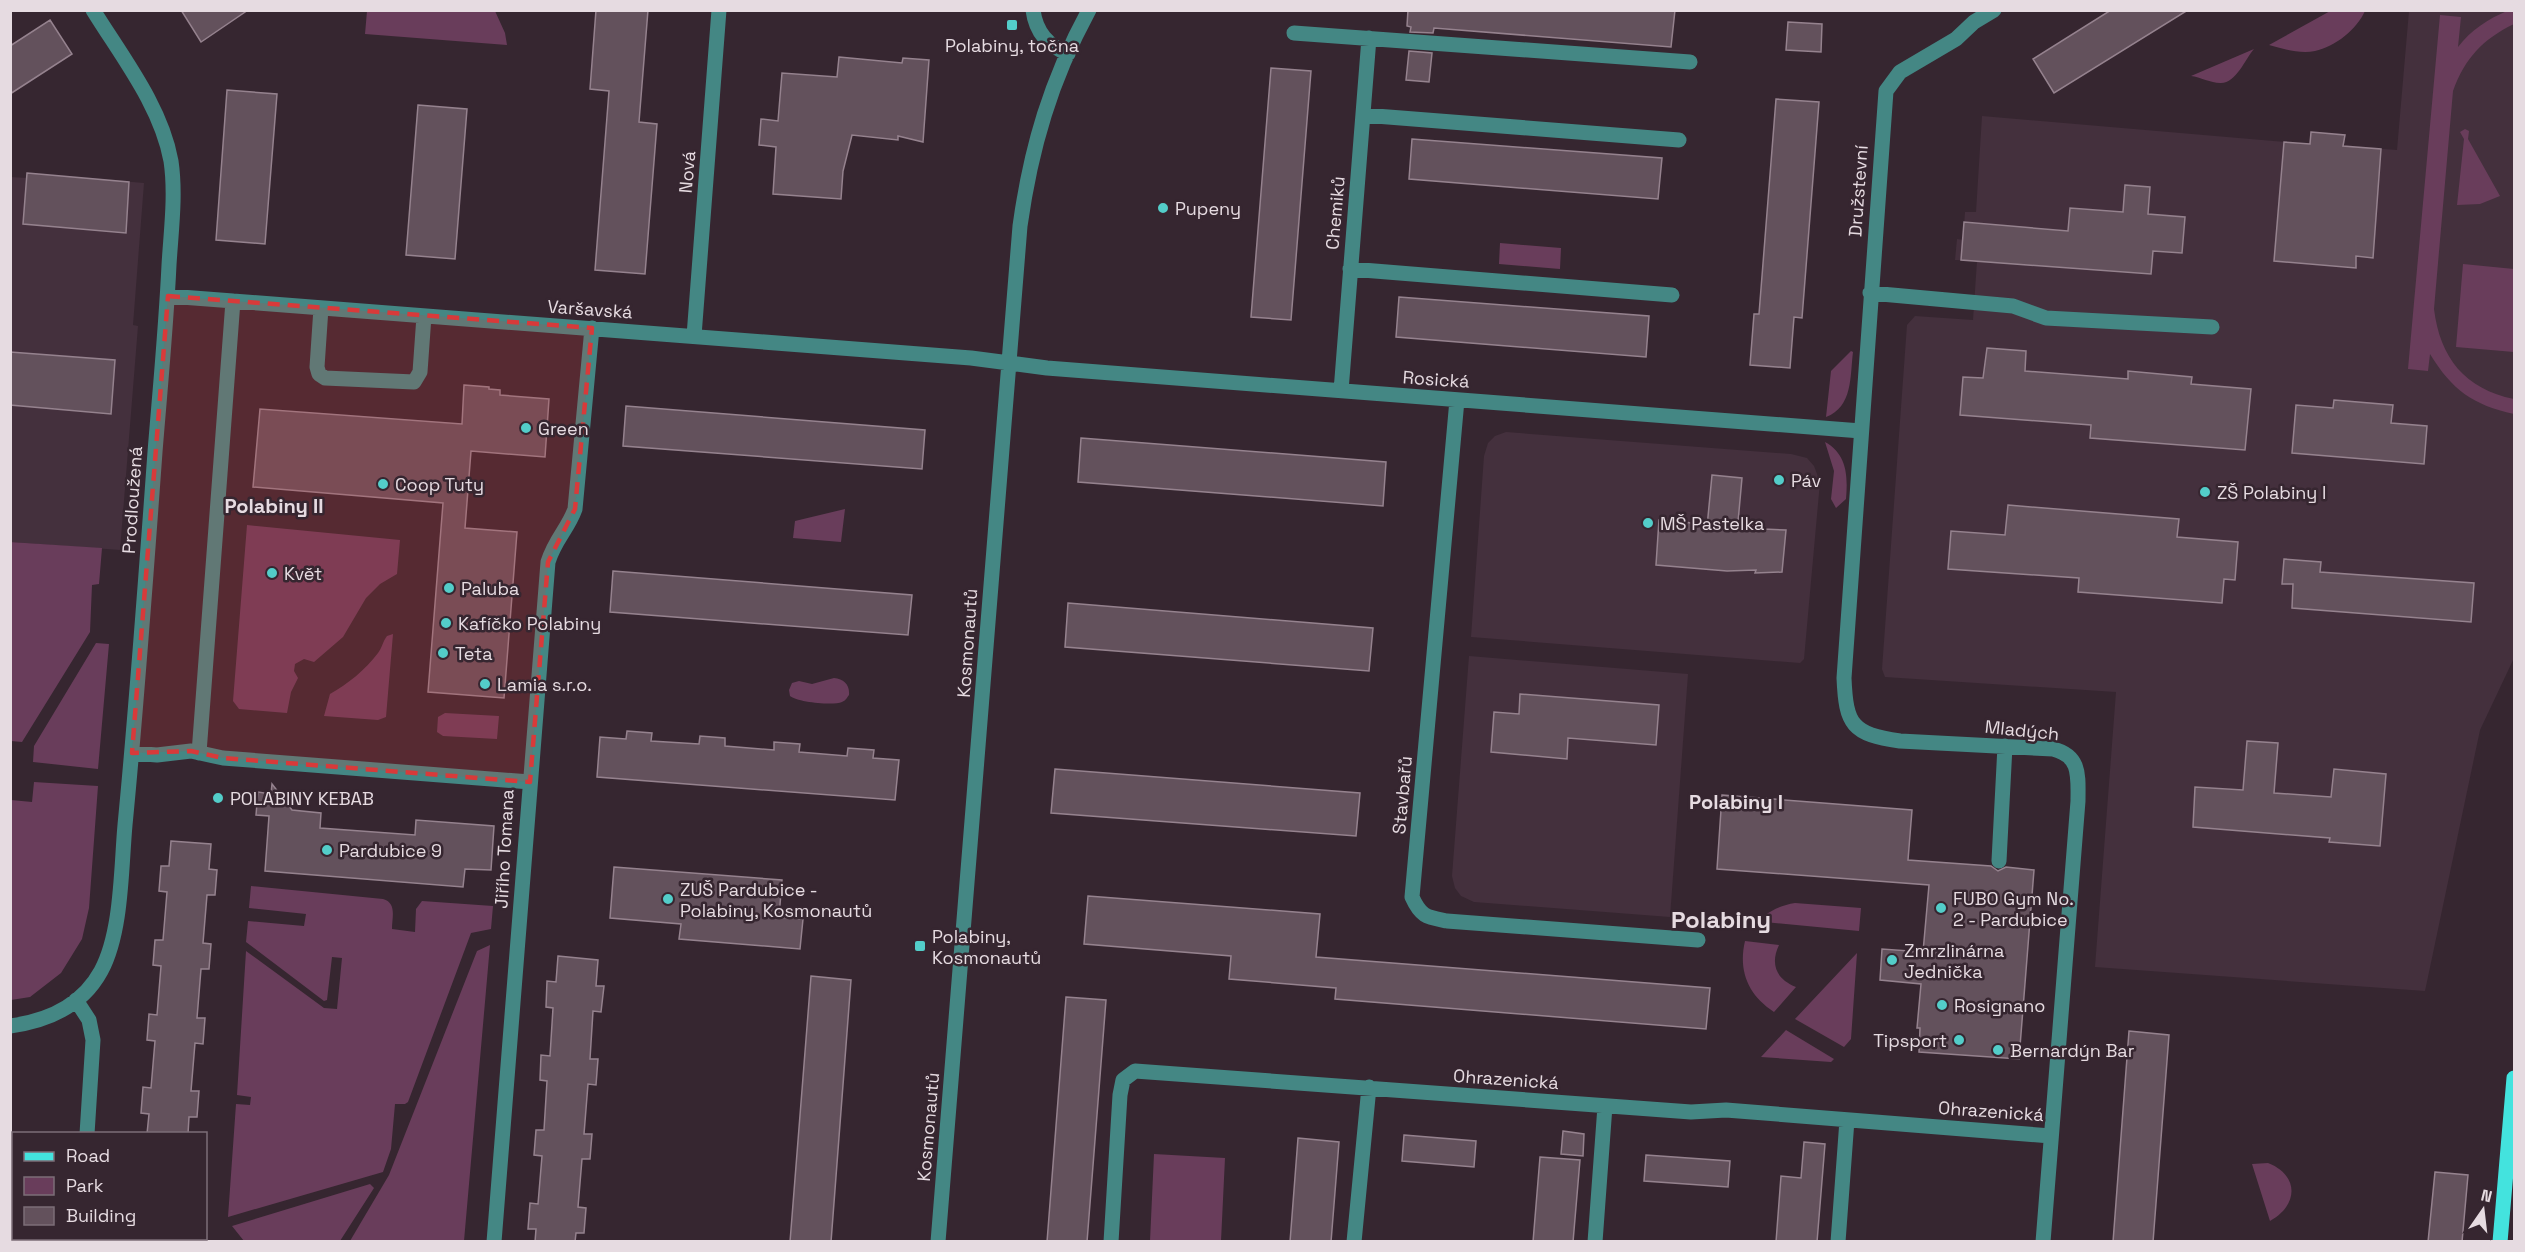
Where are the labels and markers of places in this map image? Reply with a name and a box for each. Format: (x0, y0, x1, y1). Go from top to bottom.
marker: Polabiny, točna (1005, 18, 1019, 32)
place label: Polabiny, točna (945, 34, 1079, 57)
place label: Pupeny (1175, 197, 1241, 220)
marker: Pupeny (1156, 201, 1170, 215)
place label: Green (538, 417, 589, 440)
marker: Green (519, 421, 533, 435)
place label: Páv (1791, 469, 1821, 492)
place label: Coop Tuty (395, 473, 484, 496)
marker: Páv (1772, 473, 1786, 487)
marker: Coop Tuty (376, 477, 390, 491)
place label: ZŠ Polabiny I (2217, 481, 2326, 504)
marker: ZŠ Polabiny I (2198, 485, 2212, 499)
place label: MŠ Pastelka (1660, 512, 1764, 535)
marker: MŠ Pastelka (1641, 516, 1655, 530)
place label: Květ (284, 562, 322, 585)
marker: Květ (265, 566, 279, 580)
place label: Paluba (461, 577, 519, 600)
marker: Paluba (442, 581, 456, 595)
place label: Kafíčko Polabiny (458, 612, 601, 635)
marker: Kafíčko Polabiny (439, 616, 453, 630)
place label: Teta (455, 642, 493, 665)
marker: Teta (436, 646, 450, 660)
place label: Lamia s.r.o. (497, 673, 592, 696)
marker: Lamia s.r.o. (478, 677, 492, 691)
place label: POLABINY KEBAB (230, 787, 374, 810)
marker: POLABINY KEBAB (211, 791, 225, 805)
place label: Pardubice 9 (339, 839, 442, 862)
marker: Pardubice 9 (320, 843, 334, 857)
place label: ZUŠ Pardubice - Polabiny, Kosmonautů (680, 878, 872, 922)
place label: FUBO Gym No. 2 - Pardubice (1953, 887, 2074, 931)
marker: ZUŠ Pardubice - Polabiny, Kosmonautů (661, 892, 675, 906)
marker: FUBO Gym No. 2 - Pardubice (1934, 901, 1948, 915)
place label: Polabiny, Kosmonautů (932, 925, 1041, 969)
marker: Polabiny, Kosmonautů (913, 939, 927, 953)
place label: Zmrzlinárna Jednička (1904, 939, 2004, 983)
marker: Zmrzlinárna Jednička (1885, 953, 1899, 967)
place label: Rosignano (1954, 994, 2045, 1017)
marker: Rosignano (1935, 998, 1949, 1012)
place label: Tipsport (1873, 1029, 1947, 1052)
marker: Tipsport (1952, 1033, 1966, 1047)
place label: Bernardýn Bar (2010, 1039, 2135, 1062)
marker: Bernardýn Bar (1991, 1043, 2005, 1057)

